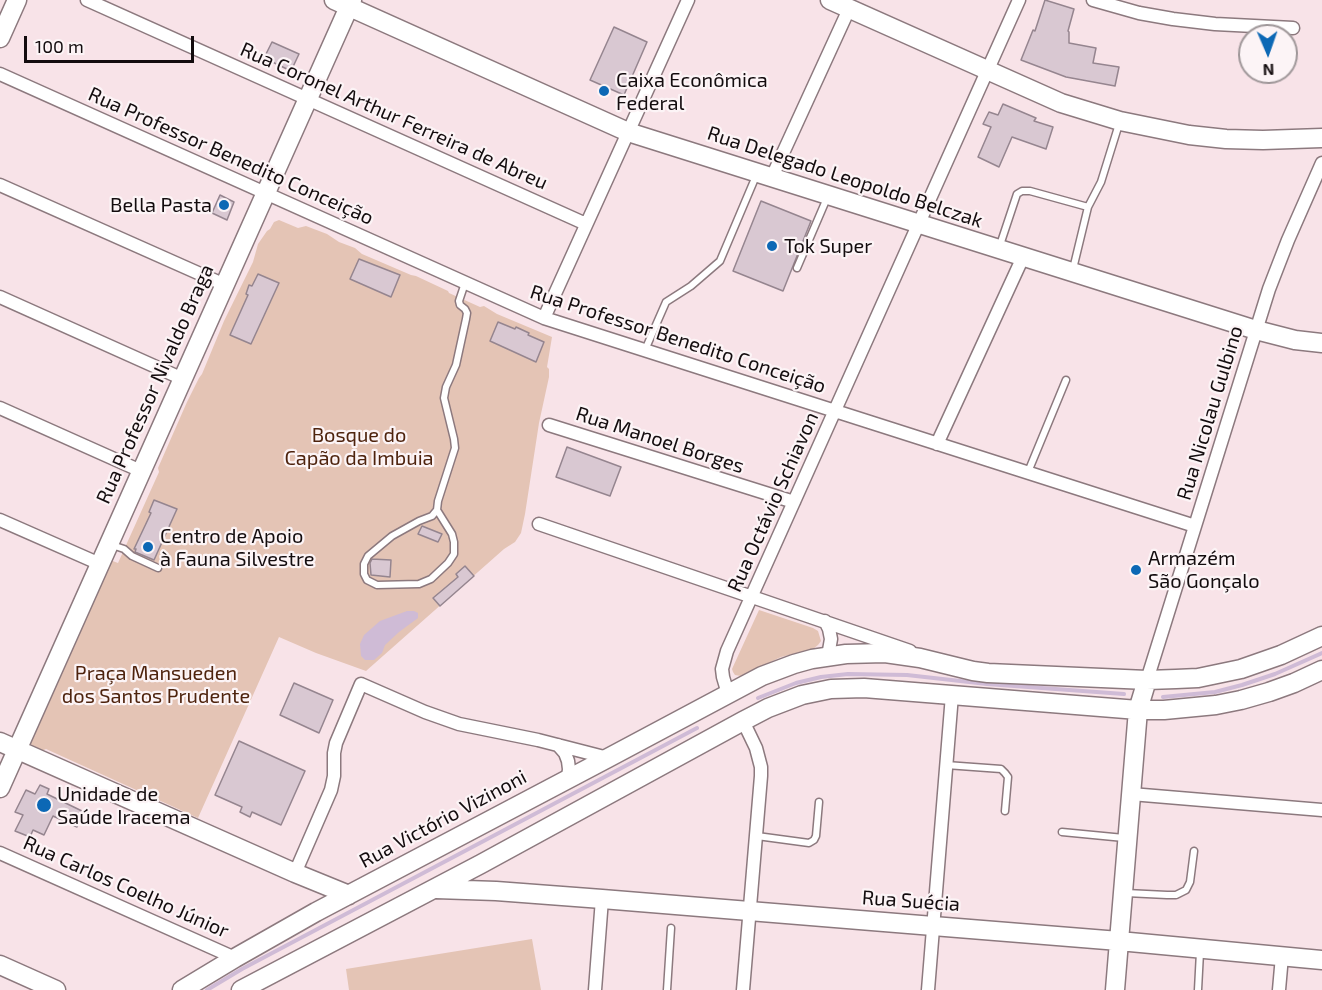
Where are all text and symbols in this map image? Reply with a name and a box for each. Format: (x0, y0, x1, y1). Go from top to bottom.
scale bar (27, 24, 196, 62)
north arrow (1238, 24, 1298, 84)
text: 100 m (35, 35, 84, 57)
street label: Rua Coronel Arthur Ferreira de Abreu (237, 37, 551, 195)
text: N (1262, 61, 1275, 80)
place label: Caixa Econômica Federal (616, 68, 768, 115)
street label: Rua Professor Benedito Conceição (85, 82, 377, 230)
marker: Caixa Econômica Federal (597, 84, 611, 98)
street label: Rua Delegado Leopoldo Belczak (704, 121, 986, 233)
place label: Bella Pasta (110, 193, 212, 217)
marker: Bella Pasta (217, 198, 231, 212)
place label: Tok Super (784, 234, 872, 258)
marker: Tok Super (765, 239, 779, 253)
street label: Rua Professor Nivaldo Braga (91, 261, 219, 507)
street label: Rua Professor Benedito Conceição (527, 280, 829, 398)
street label: Rua Nicolau Gulbino (1172, 323, 1248, 503)
street label: Rua Manoel Borges (573, 401, 747, 479)
street label: Rua Octávio Schiavon (723, 408, 823, 596)
park label: Bosque do Capão da Imbuia (284, 423, 434, 470)
place label: Centro de Apoio à Fauna Silvestre (160, 524, 314, 571)
marker: Centro de Apoio à Fauna Silvestre (141, 540, 155, 554)
place label: Armazém São Gonçalo (1148, 546, 1260, 593)
marker: Armazém São Gonçalo (1129, 563, 1143, 577)
park label: Praça Mansueden dos Santos Prudente (62, 661, 250, 708)
street label: Rua Victório Vizinoni (355, 765, 531, 873)
place label: Unidade de Saúde Iracema (57, 782, 190, 829)
marker: Unidade de Saúde Iracema (35, 796, 53, 814)
street label: Rua Carlos Coelho Júnior (19, 831, 233, 943)
street label: Rua Suécia (861, 886, 961, 916)

